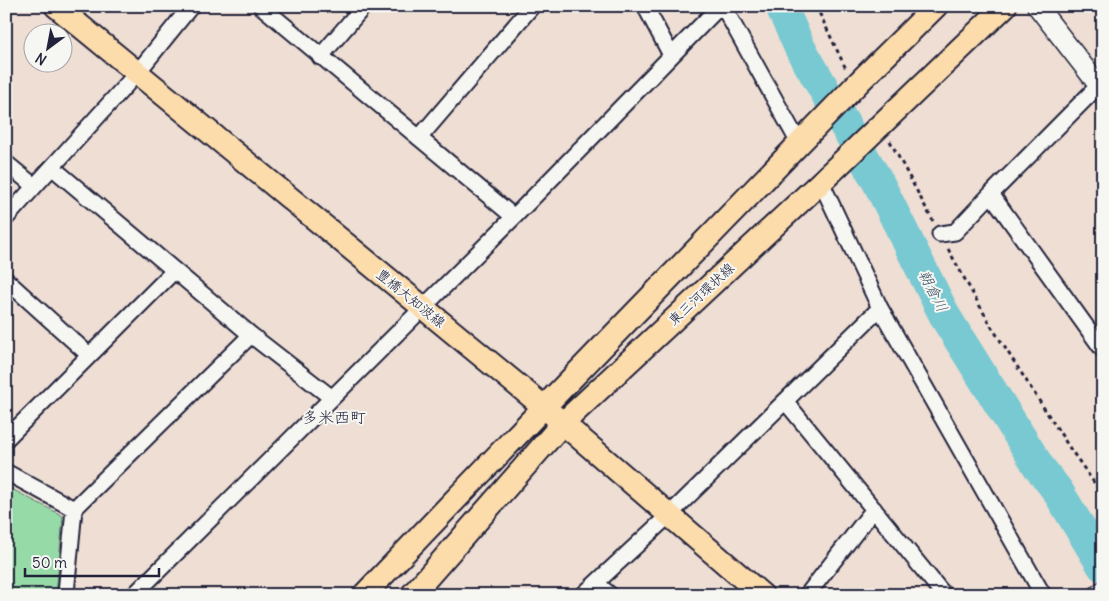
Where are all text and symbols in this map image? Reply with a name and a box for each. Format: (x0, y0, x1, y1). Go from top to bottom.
north arrow (22, 22, 72, 72)
text: N (32, 49, 50, 69)
street label: 東三河環状線 (664, 259, 738, 329)
street label: 豊橋大知波線 (373, 265, 449, 331)
water label: 朝倉川 (915, 266, 952, 315)
district label: 多米西町 (302, 407, 366, 427)
scale bar (25, 546, 159, 578)
text: 50 m (32, 553, 67, 572)

